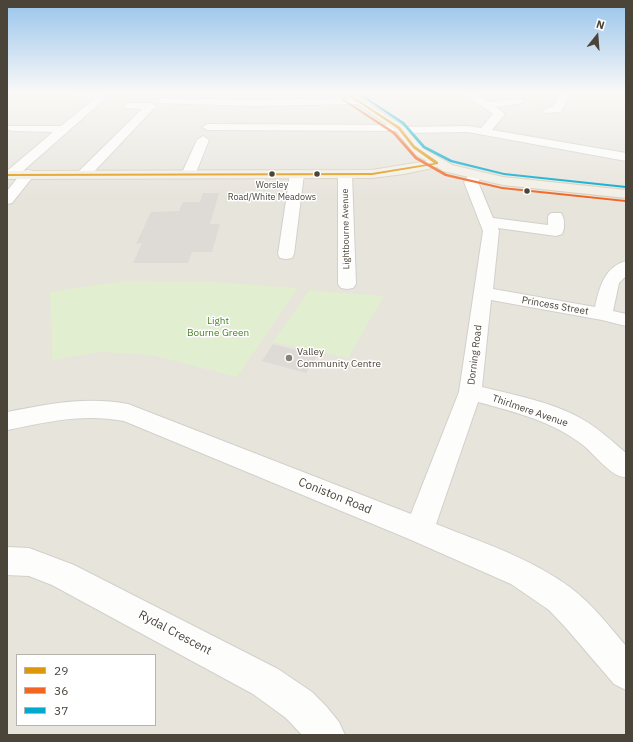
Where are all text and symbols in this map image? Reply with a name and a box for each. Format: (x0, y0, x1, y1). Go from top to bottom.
north arrow (577, 16, 617, 56)
text: N (595, 17, 606, 32)
marker: Worsley Road/White Meadows (267, 169, 277, 179)
unlabelled marker (312, 169, 322, 179)
place label: Worsley Road/White Meadows (228, 180, 316, 201)
unlabelled marker (522, 186, 532, 196)
street label: Lightbourne Avenue (340, 189, 352, 269)
street label: Princess Street (521, 294, 589, 318)
park label: Light Bourne Green (187, 315, 249, 338)
street label: Dorning Road (465, 324, 485, 386)
place label: Valley Community Centre (297, 346, 381, 370)
marker: Valley Community Centre (284, 353, 294, 363)
street label: Thirlmere Avenue (491, 392, 569, 430)
street label: Coniston Road (296, 475, 374, 517)
street label: Rydal Crescent (136, 608, 214, 658)
legend (16, 654, 156, 726)
text: 29 (54, 663, 68, 678)
text: 36 (54, 683, 68, 698)
text: 37 (54, 703, 68, 718)

